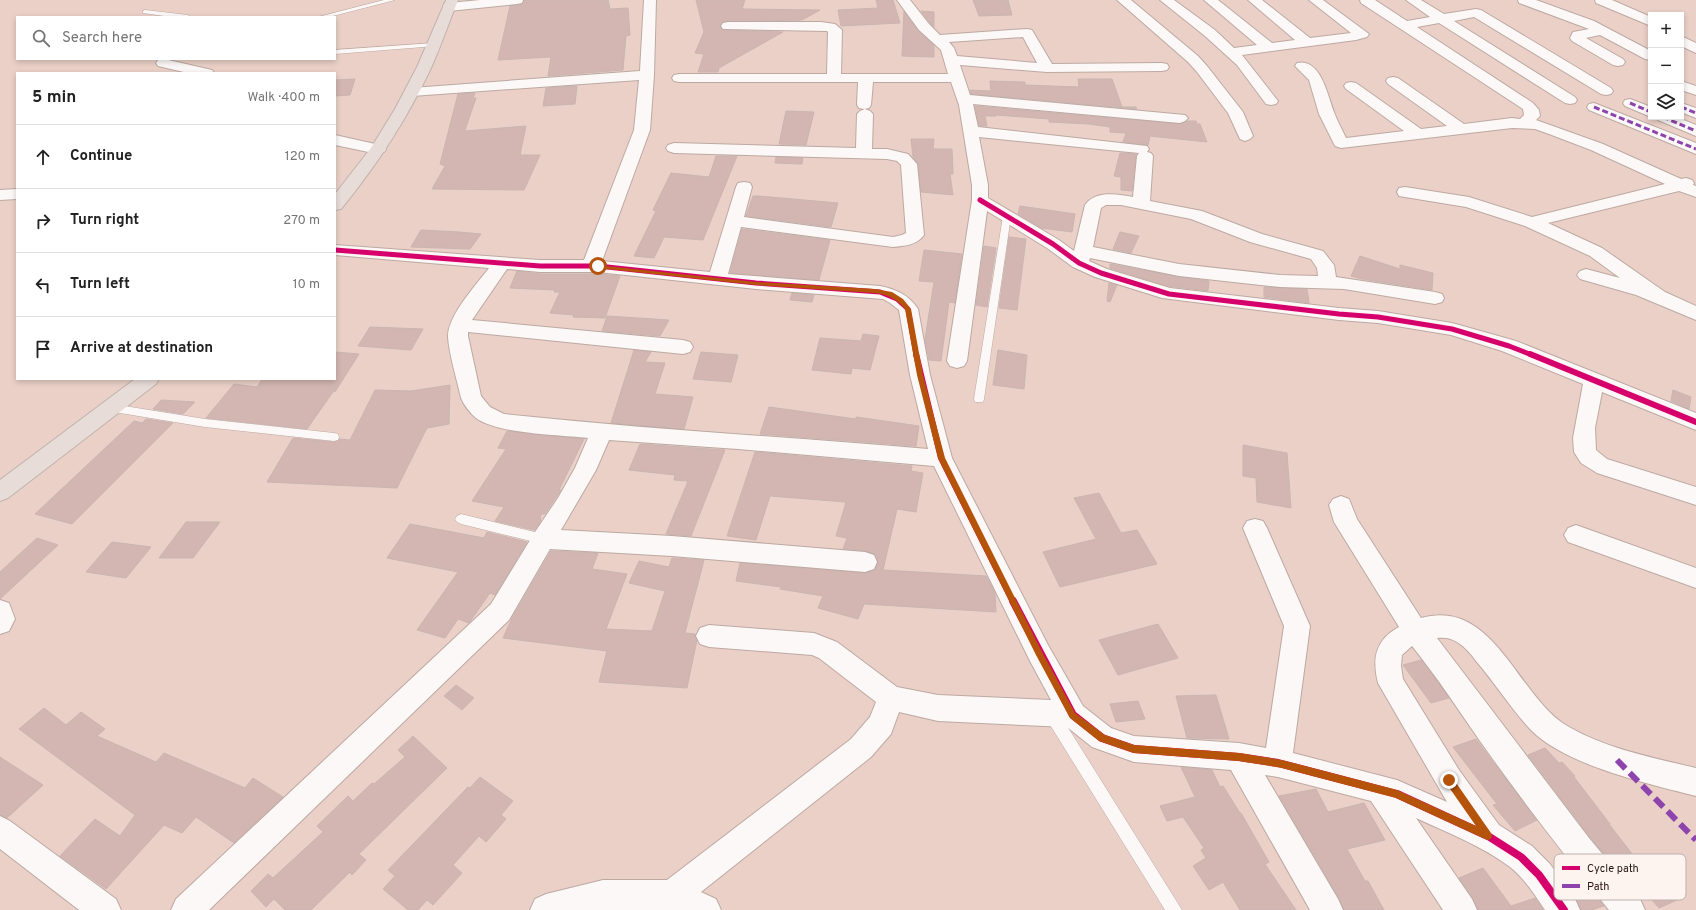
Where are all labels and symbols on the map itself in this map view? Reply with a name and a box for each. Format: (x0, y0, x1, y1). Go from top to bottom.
route start (589, 257, 607, 275)
route end (1440, 771, 1458, 789)
legend (1554, 854, 1686, 900)
text: Cycle path (1587, 862, 1639, 876)
text: Path (1587, 880, 1609, 894)

